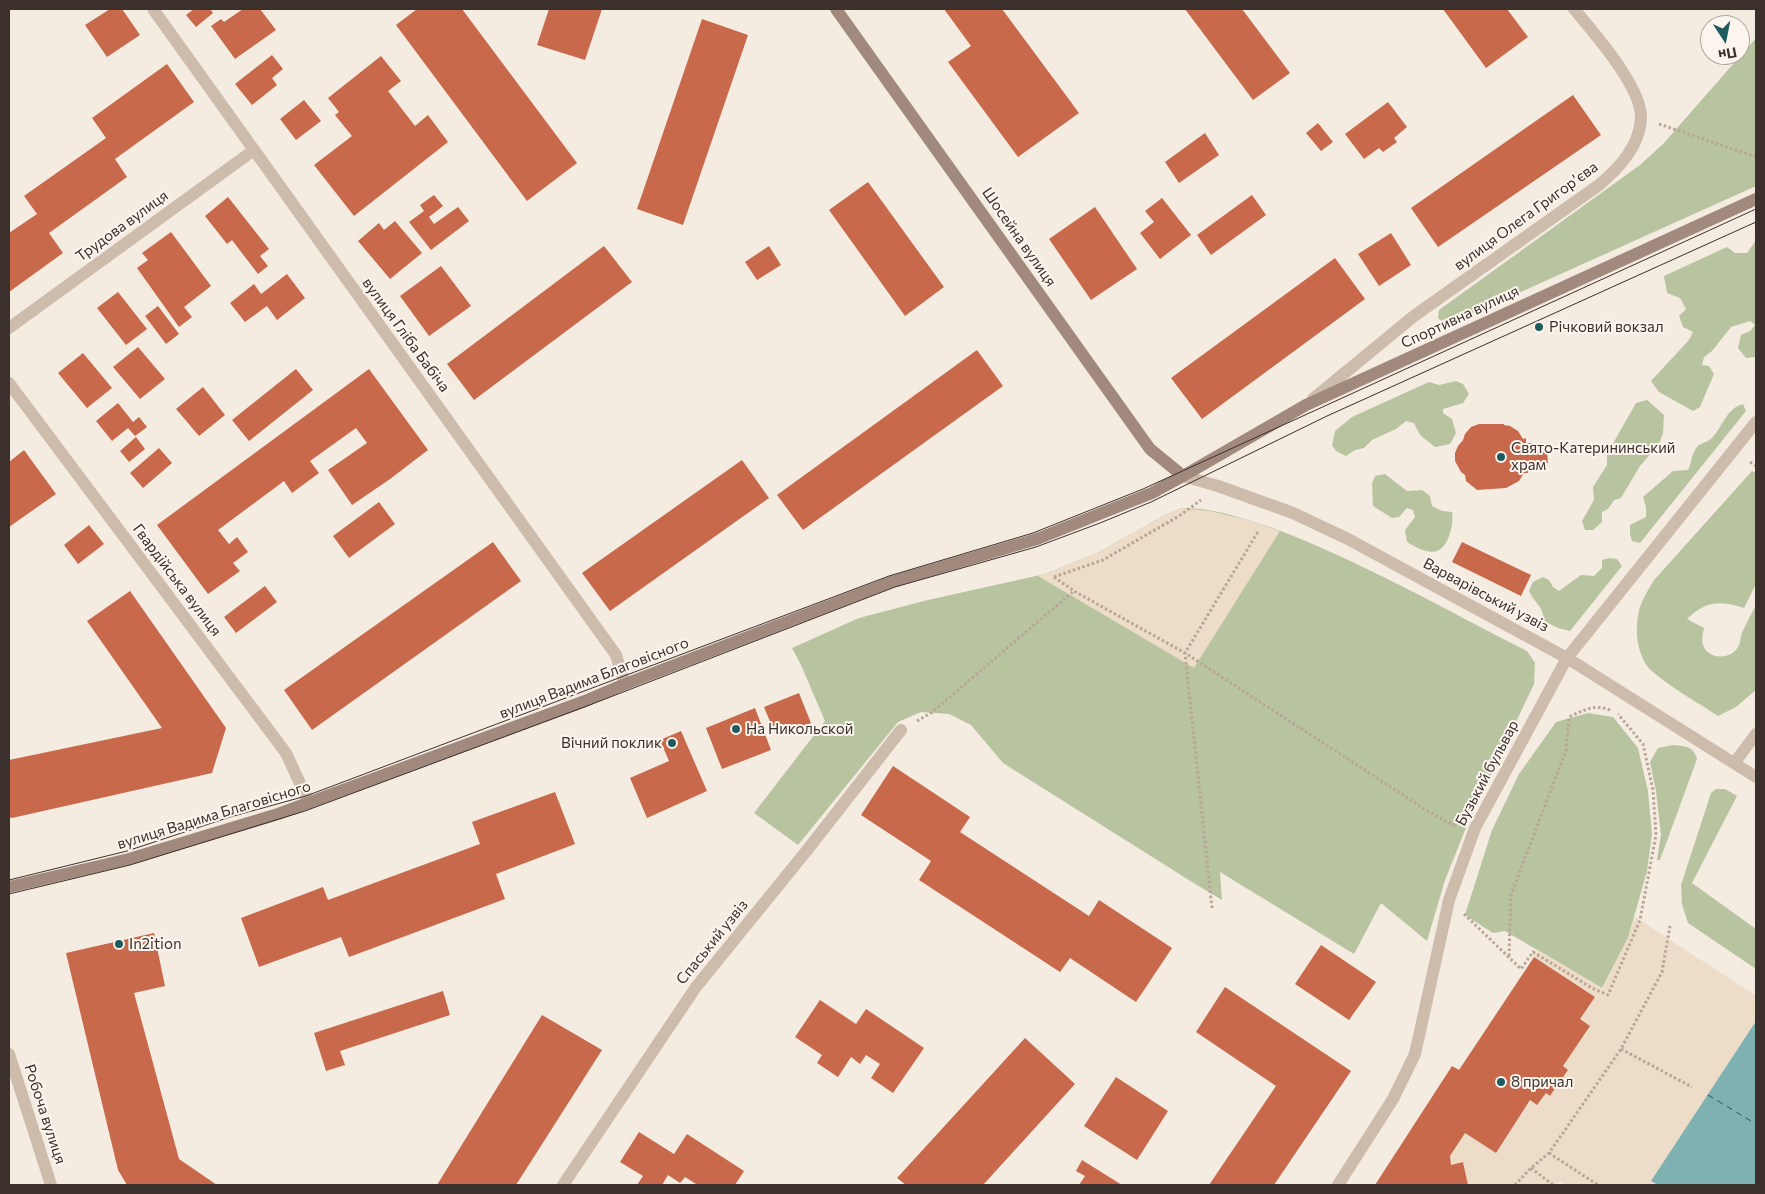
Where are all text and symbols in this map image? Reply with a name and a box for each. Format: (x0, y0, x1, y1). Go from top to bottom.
north arrow (1700, 15, 1750, 65)
text: Пн (1717, 44, 1738, 64)
street label: вулиця Олега Григорʼєва (1451, 158, 1601, 274)
street label: Шосейна вулиця (978, 184, 1060, 290)
street label: Трудова вулиця (72, 187, 172, 265)
street label: вулиця Гліба Бабіча (358, 274, 454, 396)
street label: Спортивна вулиця (1398, 282, 1522, 352)
place label: Річковий вокзал (1549, 318, 1664, 336)
marker: Річковий вокзал (1533, 321, 1545, 333)
place label: Свято-Катерининський храм (1511, 439, 1675, 474)
marker: Свято-Катерининський храм (1495, 451, 1507, 463)
street label: Гвардійська вулиця (129, 520, 225, 640)
street label: Варварівський узвіз (1420, 554, 1552, 636)
street label: вулиця Вадима Благовісного (497, 633, 691, 723)
street label: Бузький бульвар (1452, 717, 1522, 829)
place label: На Никольской (746, 720, 853, 738)
marker: На Никольской (730, 723, 742, 735)
place label: Вічний поклик (561, 734, 662, 752)
marker: Вічний поклик (666, 737, 678, 749)
street label: вулиця Вадима Благовісного (115, 777, 313, 853)
street label: Спаський узвіз (672, 896, 752, 988)
place label: In2ition (129, 935, 182, 953)
marker: In2ition (113, 938, 125, 950)
street label: Робоча вулиця (20, 1062, 70, 1166)
place label: 8 причал (1511, 1073, 1573, 1091)
marker: 8 причал (1495, 1076, 1507, 1088)

